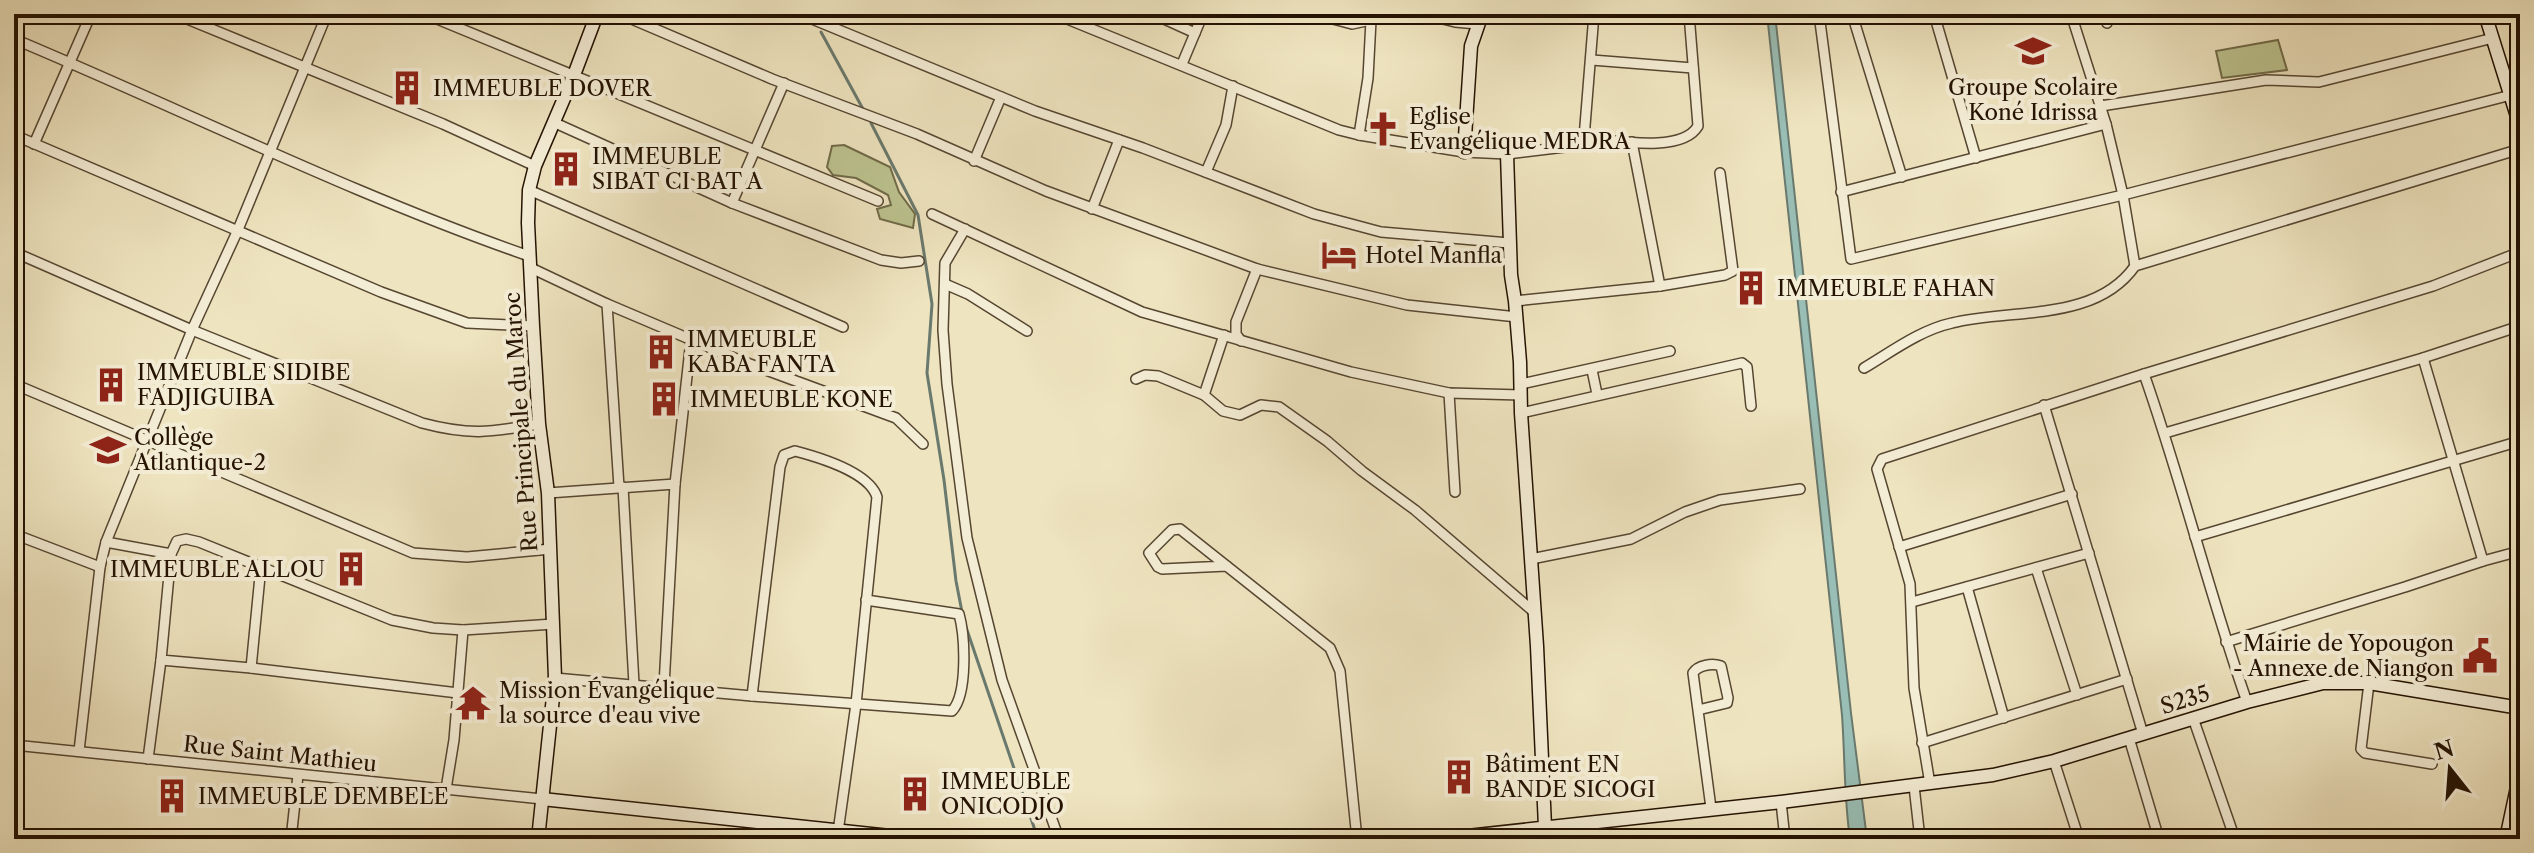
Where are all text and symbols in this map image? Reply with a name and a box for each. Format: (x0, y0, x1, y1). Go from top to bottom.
school or university icon: Groupe Scolaire Koné Idrissa (2014, 32, 2052, 70)
building icon: IMMEUBLE DOVER (388, 69, 426, 107)
place label: Groupe Scolaire Koné Idrissa (1948, 74, 2118, 126)
place label: IMMEUBLE DOVER (433, 75, 652, 102)
place label: Eglise Evangélique MEDRA (1409, 103, 1631, 155)
church icon: Eglise Evangélique MEDRA (1364, 110, 1402, 148)
place label: IMMEUBLE SIBAT CI BAT A (592, 143, 763, 195)
building icon: IMMEUBLE SIBAT CI BAT A (547, 150, 585, 188)
hotel icon: Hotel Manfla (1320, 236, 1358, 274)
place label: Hotel Manfla (1365, 242, 1503, 269)
building icon: IMMEUBLE FAHAN (1732, 269, 1770, 307)
place label: IMMEUBLE FAHAN (1777, 275, 1995, 302)
street label: Rue Principale du Maroc (498, 291, 544, 553)
place label: IMMEUBLE KABA FANTA (687, 326, 836, 378)
building icon: IMMEUBLE KABA FANTA (642, 333, 680, 371)
place label: IMMEUBLE SIDIBE FADJIGUIBA (137, 359, 350, 411)
building icon: IMMEUBLE SIDIBE FADJIGUIBA (92, 366, 130, 404)
building icon: IMMEUBLE KONE (645, 380, 683, 418)
place label: IMMEUBLE KONE (690, 386, 893, 413)
place label: Collège Atlantique-2 (133, 424, 266, 476)
school or university icon: Collège Atlantique-2 (89, 431, 127, 469)
building icon: IMMEUBLE ALLOU (332, 550, 370, 588)
place label: IMMEUBLE ALLOU (110, 556, 325, 583)
place label: Mairie de Yopougon - Annexe de Niangon (2233, 630, 2454, 682)
public building icon: Mairie de Yopougon - Annexe de Niangon (2461, 637, 2499, 675)
place label: Mission Évangélique la source d'eau vive (499, 676, 715, 729)
street label: S235 (2157, 680, 2213, 720)
temple icon: Mission Évangélique la source d'eau vive (454, 684, 492, 722)
north arrow (2410, 729, 2490, 809)
street label: Rue Saint Mathieu (182, 730, 378, 778)
text: N (2431, 735, 2457, 766)
place label: Bâtiment EN BANDE SICOGI (1485, 751, 1655, 803)
building icon: Bâtiment EN BANDE SICOGI (1440, 758, 1478, 796)
place label: IMMEUBLE ONICODJO (941, 768, 1071, 820)
building icon: IMMEUBLE ONICODJO (896, 775, 934, 813)
building icon: IMMEUBLE DEMBELE (153, 777, 191, 815)
place label: IMMEUBLE DEMBELE (198, 783, 449, 810)

